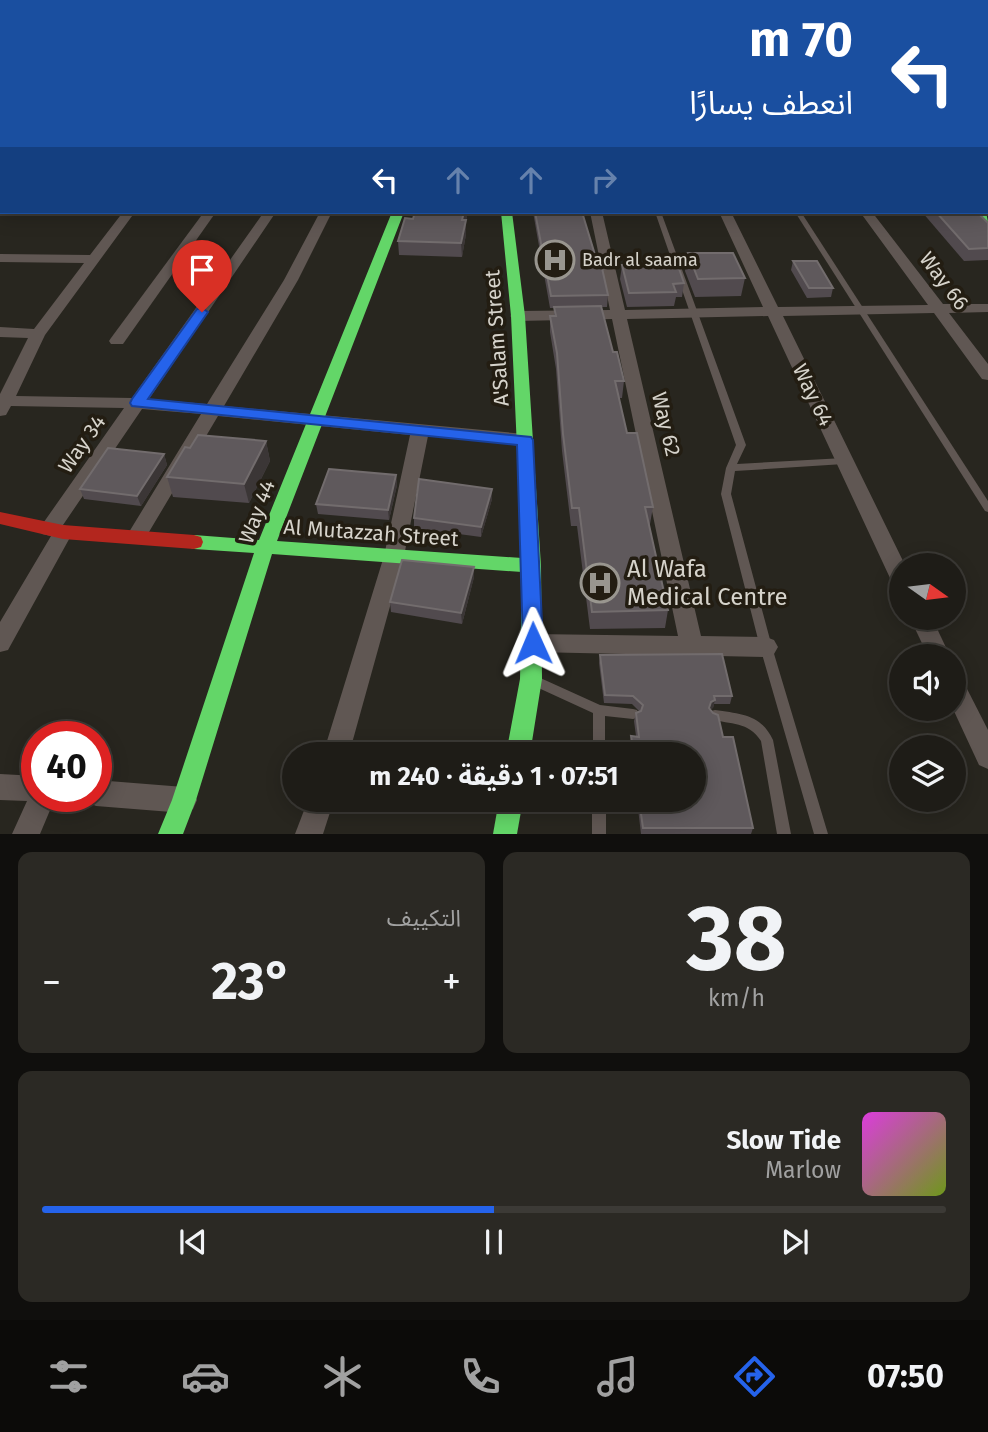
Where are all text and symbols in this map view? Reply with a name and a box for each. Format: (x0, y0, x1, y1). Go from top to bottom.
text: 70 m (749, 10, 853, 69)
icon: left (877, 28, 968, 119)
text: انعطف يسارًا (689, 84, 853, 122)
icon: left (366, 161, 404, 199)
icon: ahead (439, 161, 477, 199)
icon: ahead (512, 161, 550, 199)
icon: right (585, 161, 623, 199)
hospital icon: Badr al saama (534, 239, 576, 281)
pin (172, 240, 232, 312)
street label: Way 66 (914, 247, 974, 315)
place label: Badr al saama (582, 249, 698, 271)
icon: arrive (183, 251, 221, 289)
street label: A'Salam Street (479, 269, 515, 407)
street label: Way 64 (787, 360, 839, 430)
street label: Way 62 (646, 389, 686, 459)
street label: Way 34 (53, 410, 111, 478)
street label: Way 44 (233, 476, 281, 548)
street label: Al Mutazzah Street (283, 514, 460, 552)
north arrow (889, 553, 966, 630)
map controls (889, 553, 966, 812)
place label: Al Wafa Medical Centre (627, 555, 788, 611)
hospital icon: Al Wafa Medical Centre (579, 562, 621, 604)
position arrow (496, 606, 570, 680)
button: sound (889, 644, 966, 721)
speed limit sign: 40 (21, 721, 112, 812)
button: layers (889, 735, 966, 812)
text: 07:51 · 1 دقيقة · 240 m (369, 761, 619, 792)
text: 38 (686, 884, 787, 993)
text: التكييف (387, 904, 461, 932)
text: 23° (211, 950, 292, 1013)
text: − (42, 959, 61, 1005)
text: + (442, 959, 461, 1005)
text: km/h (708, 984, 765, 1012)
text: Slow Tide (726, 1125, 841, 1156)
text: Marlow (765, 1156, 841, 1184)
icon: previous (174, 1223, 212, 1261)
icon: pause (475, 1223, 513, 1261)
icon: next (776, 1223, 814, 1261)
icon: filters (44, 1352, 93, 1401)
icon: car (181, 1352, 230, 1401)
icon: climate (318, 1352, 367, 1401)
icon: phone (456, 1352, 505, 1401)
icon: music (593, 1352, 642, 1401)
icon: directions (730, 1352, 779, 1401)
text: 07:50 (867, 1357, 944, 1395)

